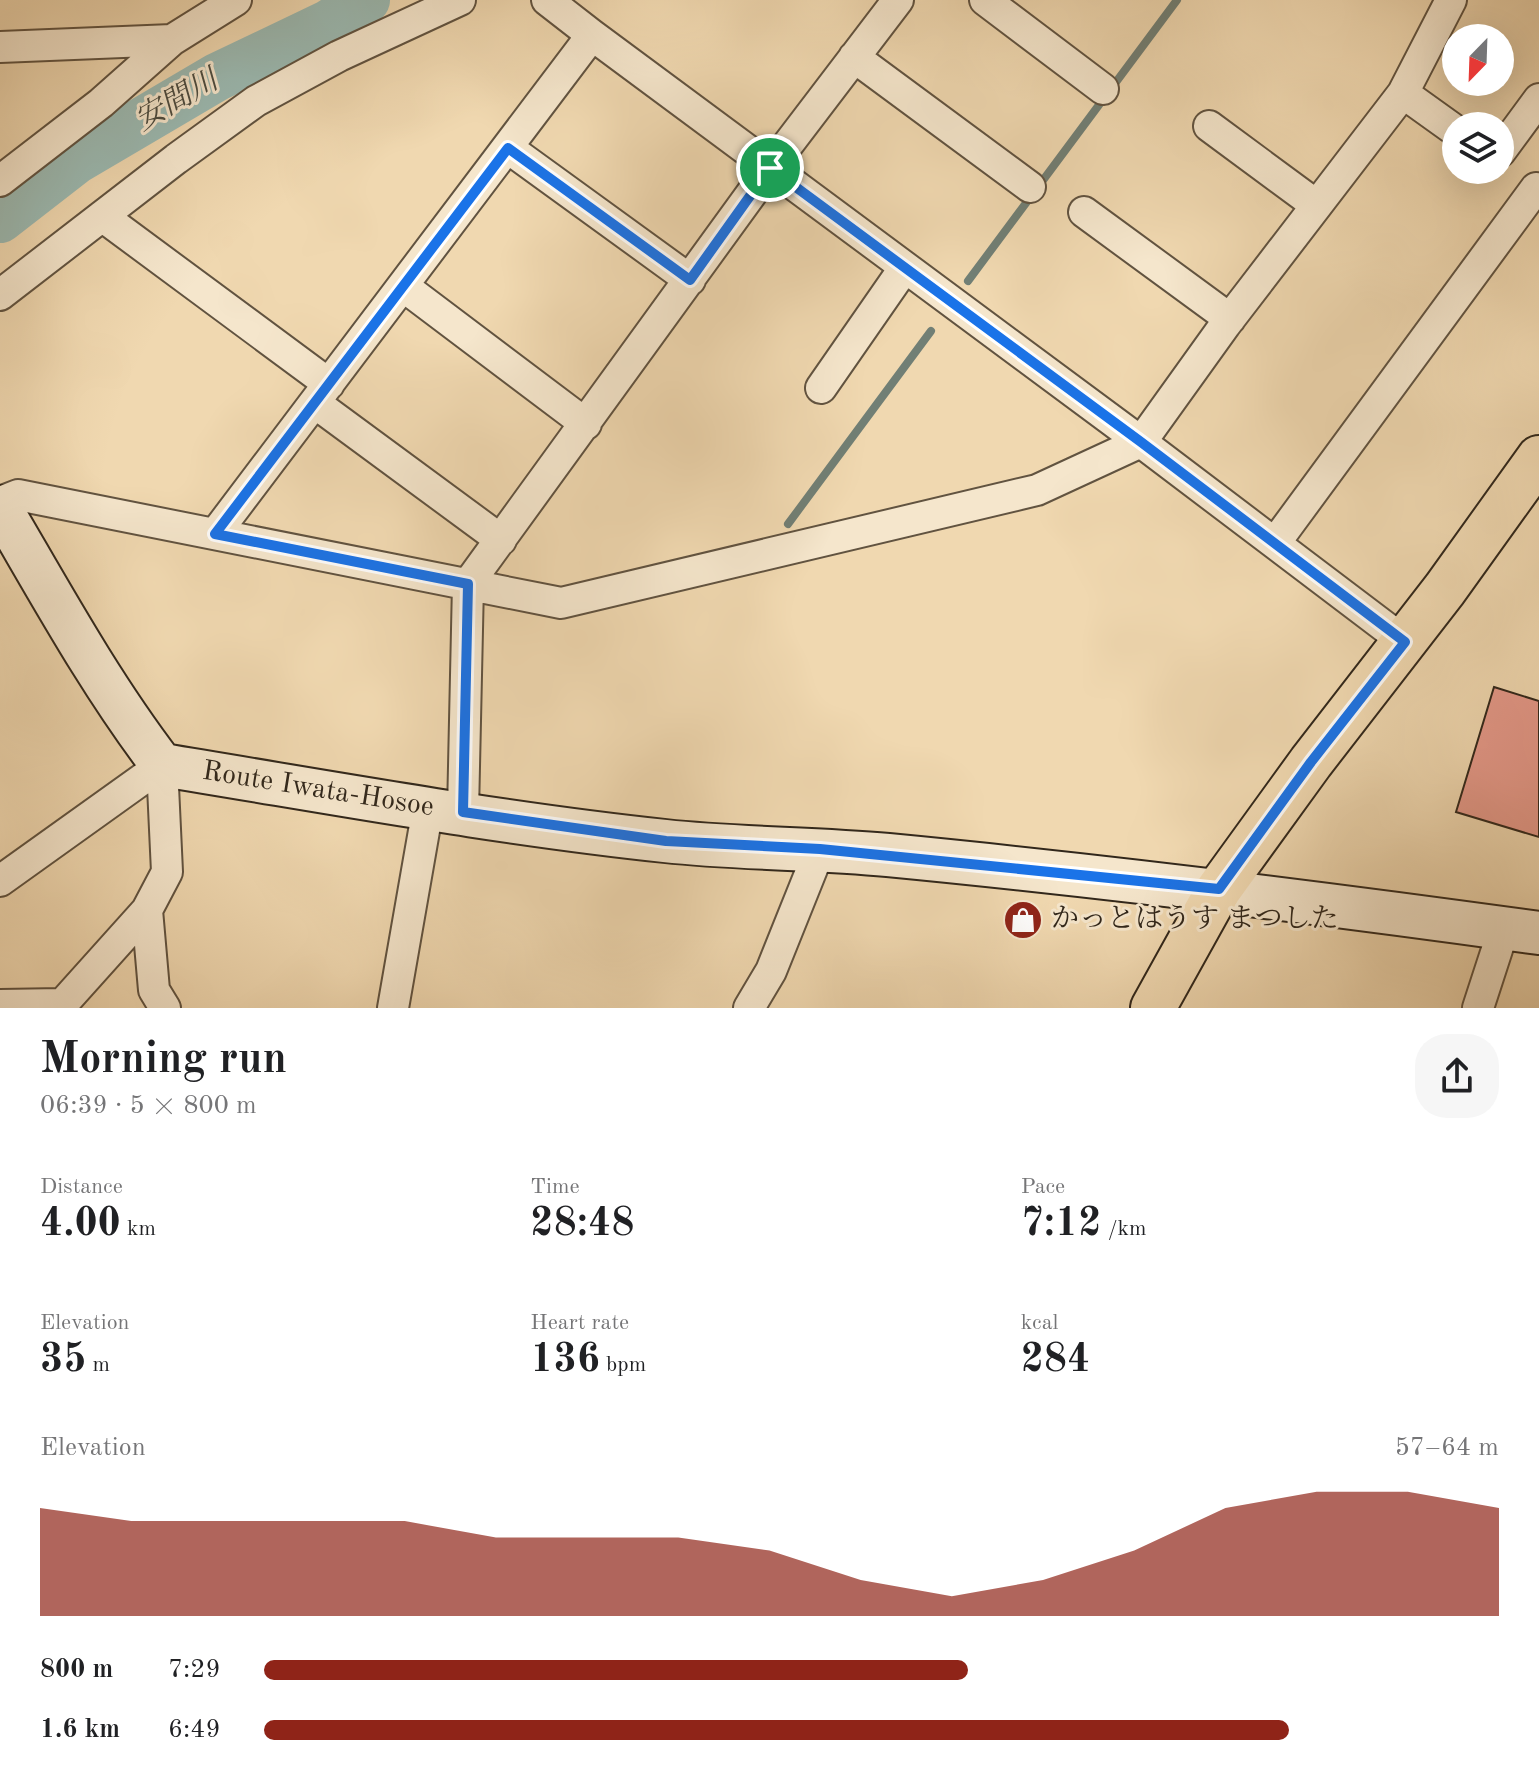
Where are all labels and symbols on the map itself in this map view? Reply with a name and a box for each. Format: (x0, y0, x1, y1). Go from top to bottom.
north arrow (1442, 24, 1514, 96)
water label: 安間川 (129, 61, 226, 136)
pin (736, 134, 804, 202)
street label: Route Iwata-Hosoe (200, 758, 436, 822)
shop icon: かっとはうす まつした (1002, 899, 1044, 941)
place label: かっとはうす まつした (1051, 904, 1339, 934)

